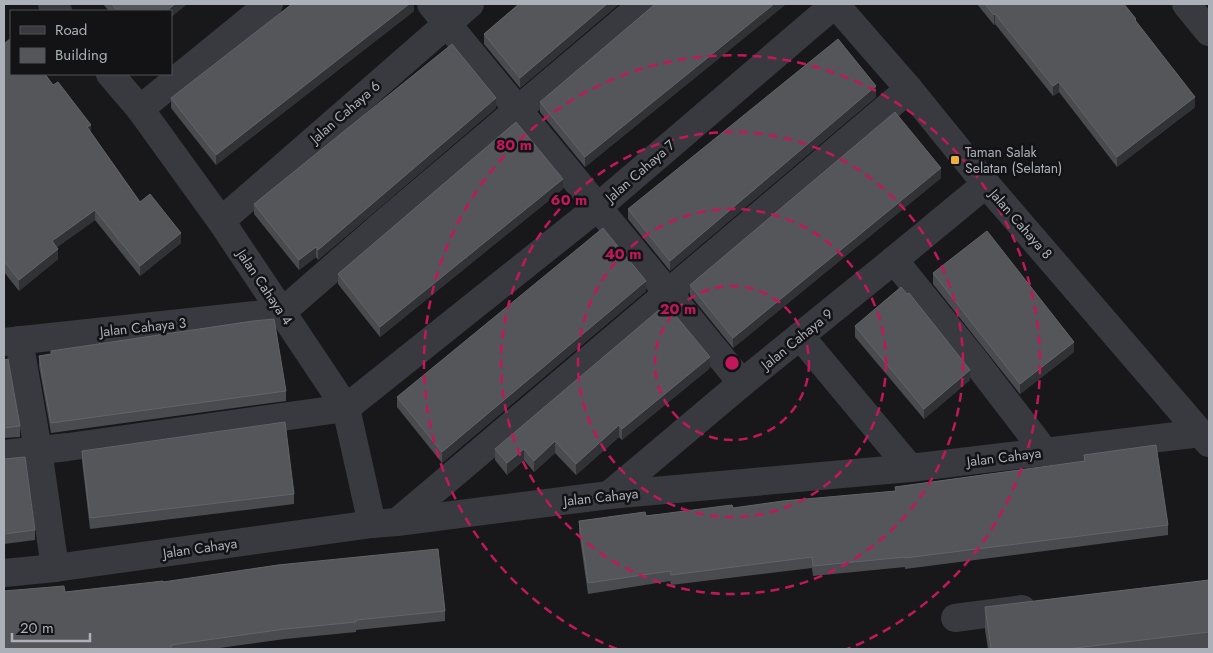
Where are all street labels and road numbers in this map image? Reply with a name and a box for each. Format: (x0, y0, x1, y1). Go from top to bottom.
street label: Jalan Cahaya 6 (304, 76, 384, 149)
street label: Jalan Cahaya 7 (599, 135, 680, 208)
street label: Jalan Cahaya 8 (984, 183, 1057, 263)
street label: Jalan Cahaya 4 (231, 244, 298, 329)
street label: Jalan Cahaya 9 (755, 304, 837, 375)
street label: Jalan Cahaya 3 (97, 312, 187, 342)
street label: Jalan Cahaya (964, 443, 1042, 472)
street label: Jalan Cahaya (561, 483, 639, 511)
street label: Jalan Cahaya (160, 533, 238, 563)

